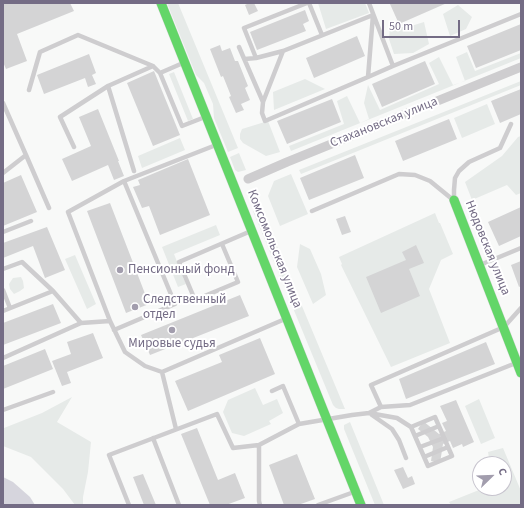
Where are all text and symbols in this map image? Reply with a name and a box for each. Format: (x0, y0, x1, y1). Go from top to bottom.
scale bar (384, 12, 462, 38)
text: 50 m (389, 18, 413, 35)
street label: Стахановская улица (328, 94, 440, 152)
street label: Комсомольская улица (243, 188, 305, 310)
street label: Нюдовская улица (461, 198, 513, 298)
place label: Пенсионный фонд (128, 262, 235, 278)
marker: Пенсионный фонд (115, 265, 125, 275)
place label: Следственный отдел (143, 292, 226, 323)
marker: Следственный отдел (130, 302, 140, 312)
marker: Мировые судья (167, 325, 177, 335)
place label: Мировые судья (128, 336, 216, 352)
north arrow (472, 456, 512, 496)
text: С (494, 466, 511, 477)

